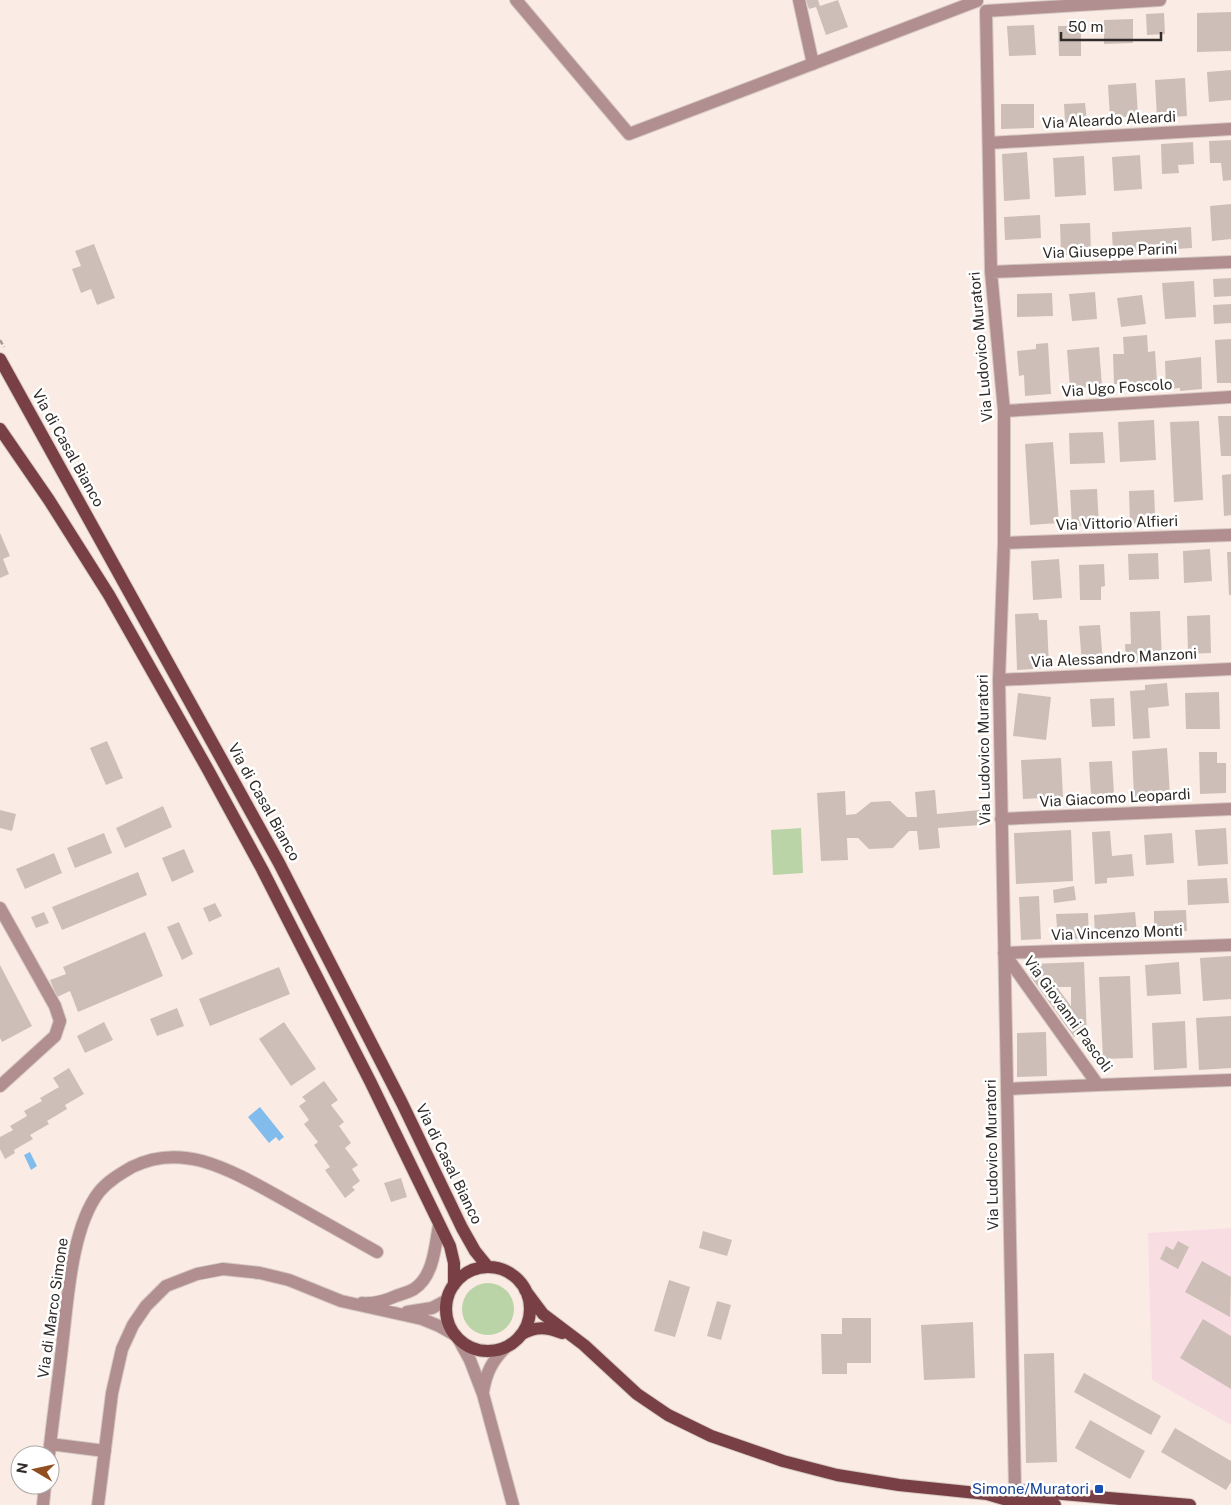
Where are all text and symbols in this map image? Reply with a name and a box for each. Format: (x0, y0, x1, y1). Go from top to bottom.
scale bar (1061, 10, 1161, 42)
text: 50 m (1068, 18, 1103, 35)
street label: Via Aleardo Aleardi (1042, 108, 1176, 131)
street label: Via Giuseppe Parini (1042, 240, 1178, 261)
street label: Via Ludovico Muratori (965, 271, 996, 423)
street label: Via Ugo Foscolo (1061, 375, 1173, 400)
street label: Via di Casal Bianco (29, 386, 108, 510)
street label: Via Vittorio Alfieri (1056, 512, 1178, 533)
street label: Via Alessandro Manzoni (1031, 645, 1197, 670)
street label: Via Ludovico Muratori (974, 674, 993, 826)
street label: Via di Casal Bianco (225, 740, 304, 864)
street label: Via Giacomo Leopardi (1039, 785, 1191, 810)
street label: Via Vincenzo Monti (1051, 922, 1183, 943)
street label: Via Giovanni Pascoli (1021, 952, 1116, 1075)
street label: Via Ludovico Muratori (982, 1079, 1001, 1231)
street label: Via di Casal Bianco (413, 1101, 486, 1227)
street label: Via di Marco Simone (34, 1237, 71, 1379)
north arrow (10, 1445, 60, 1495)
text: N (13, 1461, 31, 1475)
place label: Simone/Muratori (972, 1480, 1089, 1497)
marker: Simone/Muratori (1093, 1483, 1105, 1495)

